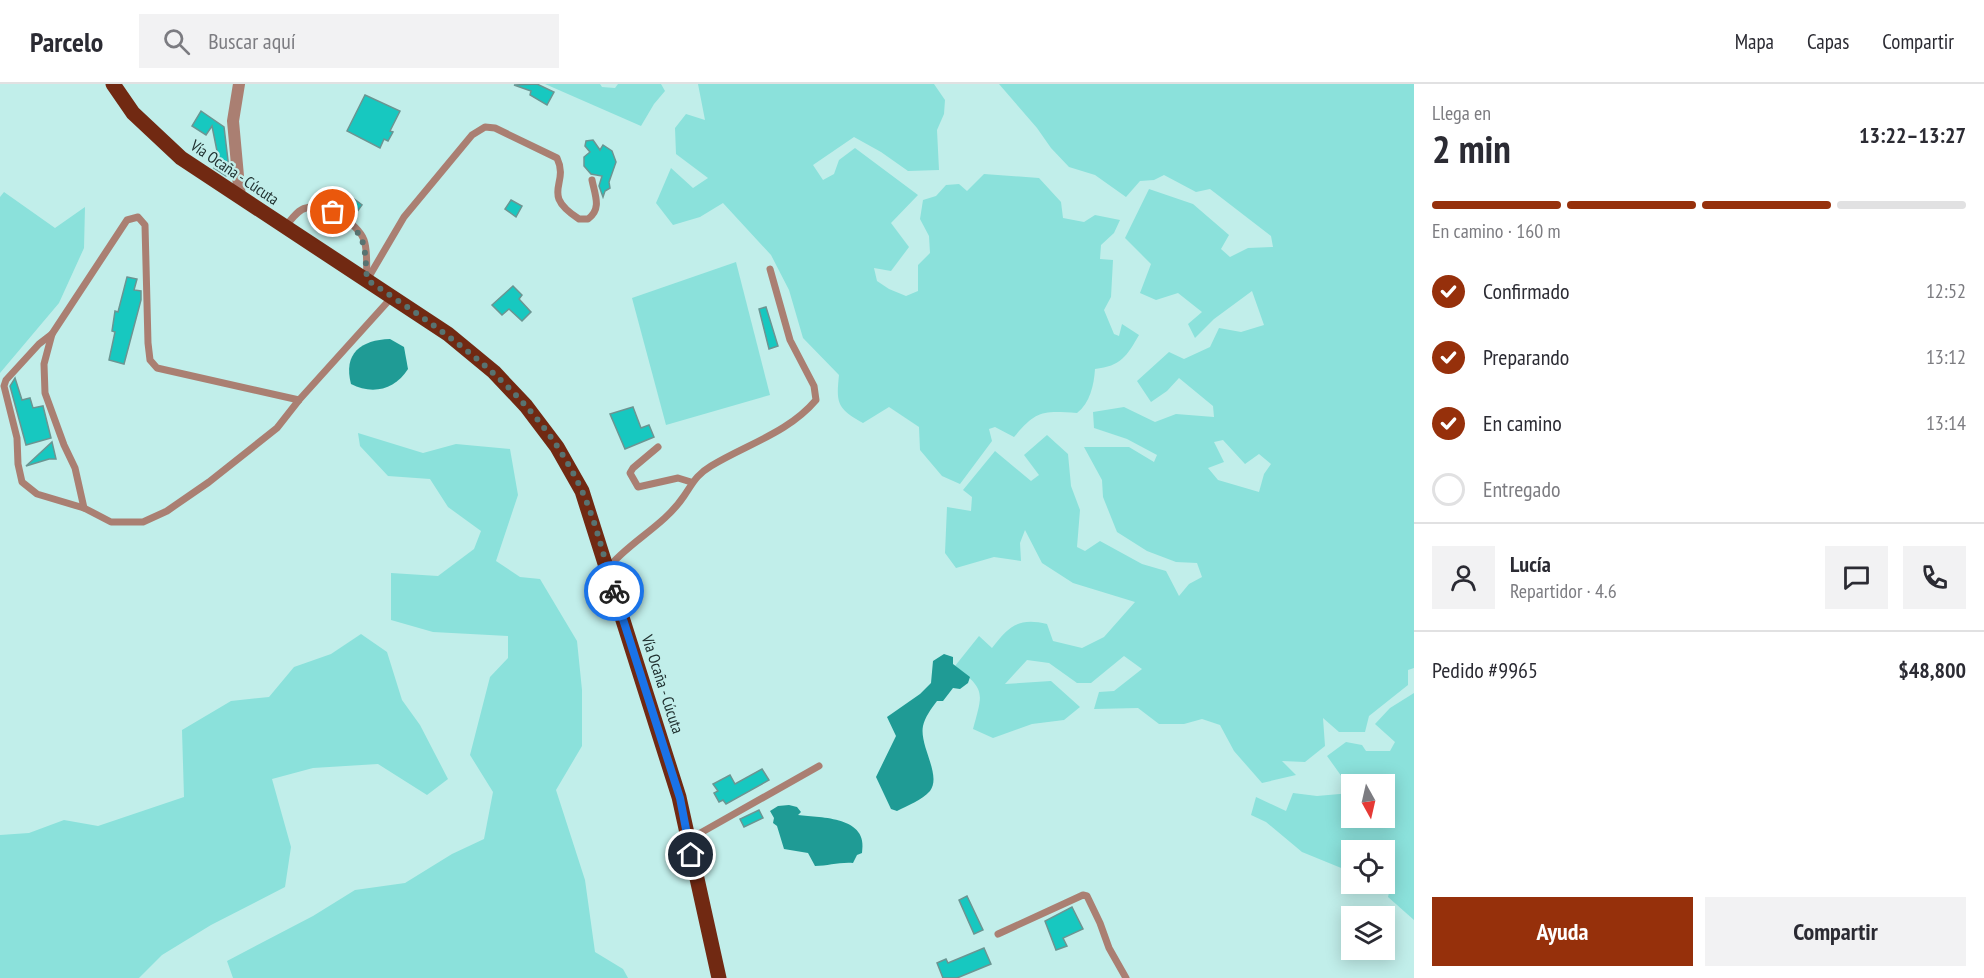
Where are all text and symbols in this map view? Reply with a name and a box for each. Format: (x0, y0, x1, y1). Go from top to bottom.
search box (139, 14, 559, 68)
text: Parcelo (30, 23, 103, 60)
icon: search (160, 25, 193, 58)
text: Buscar aquí (208, 27, 295, 55)
text: Mapa (1735, 28, 1774, 55)
text: Capas (1807, 28, 1849, 55)
text: Compartir (1882, 28, 1954, 55)
text: Llega en (1432, 100, 1491, 126)
text: 13:22–13:27 (1859, 121, 1966, 149)
text: 2 min (1432, 123, 1511, 174)
street label: Vía Ocaña - Cúcuta (186, 135, 283, 209)
pin (307, 186, 358, 237)
icon: bag (316, 195, 349, 228)
text: En camino · 160 m (1432, 218, 1561, 244)
icon: check (1432, 275, 1465, 308)
text: Confirmado (1483, 277, 1569, 305)
text: 12:52 (1926, 278, 1966, 304)
icon: check (1432, 341, 1465, 374)
text: Preparando (1483, 343, 1569, 371)
text: 13:12 (1926, 344, 1966, 370)
icon: check (1432, 407, 1465, 440)
text: En camino (1483, 409, 1562, 437)
text: 13:14 (1926, 410, 1966, 436)
text: Entregado (1483, 475, 1560, 503)
button: person (1432, 546, 1495, 609)
button: chat (1825, 546, 1888, 609)
button: phone (1903, 546, 1966, 609)
text: Lucía (1510, 550, 1551, 578)
courier (584, 561, 644, 621)
icon: bike (598, 575, 631, 608)
text: Repartidor · 4.6 (1510, 578, 1617, 604)
street label: Vía Ocaña - Cúcuta (637, 631, 688, 736)
text: Pedido #9965 (1432, 656, 1538, 684)
text: $48,800 (1898, 656, 1966, 684)
north arrow (1341, 774, 1395, 828)
map controls (1341, 774, 1395, 960)
pin (665, 829, 716, 880)
icon: home (674, 838, 707, 871)
button: locate (1341, 840, 1395, 894)
button: Ayuda (1432, 897, 1693, 966)
button: Compartir (1705, 897, 1966, 966)
button: layers (1341, 906, 1395, 960)

